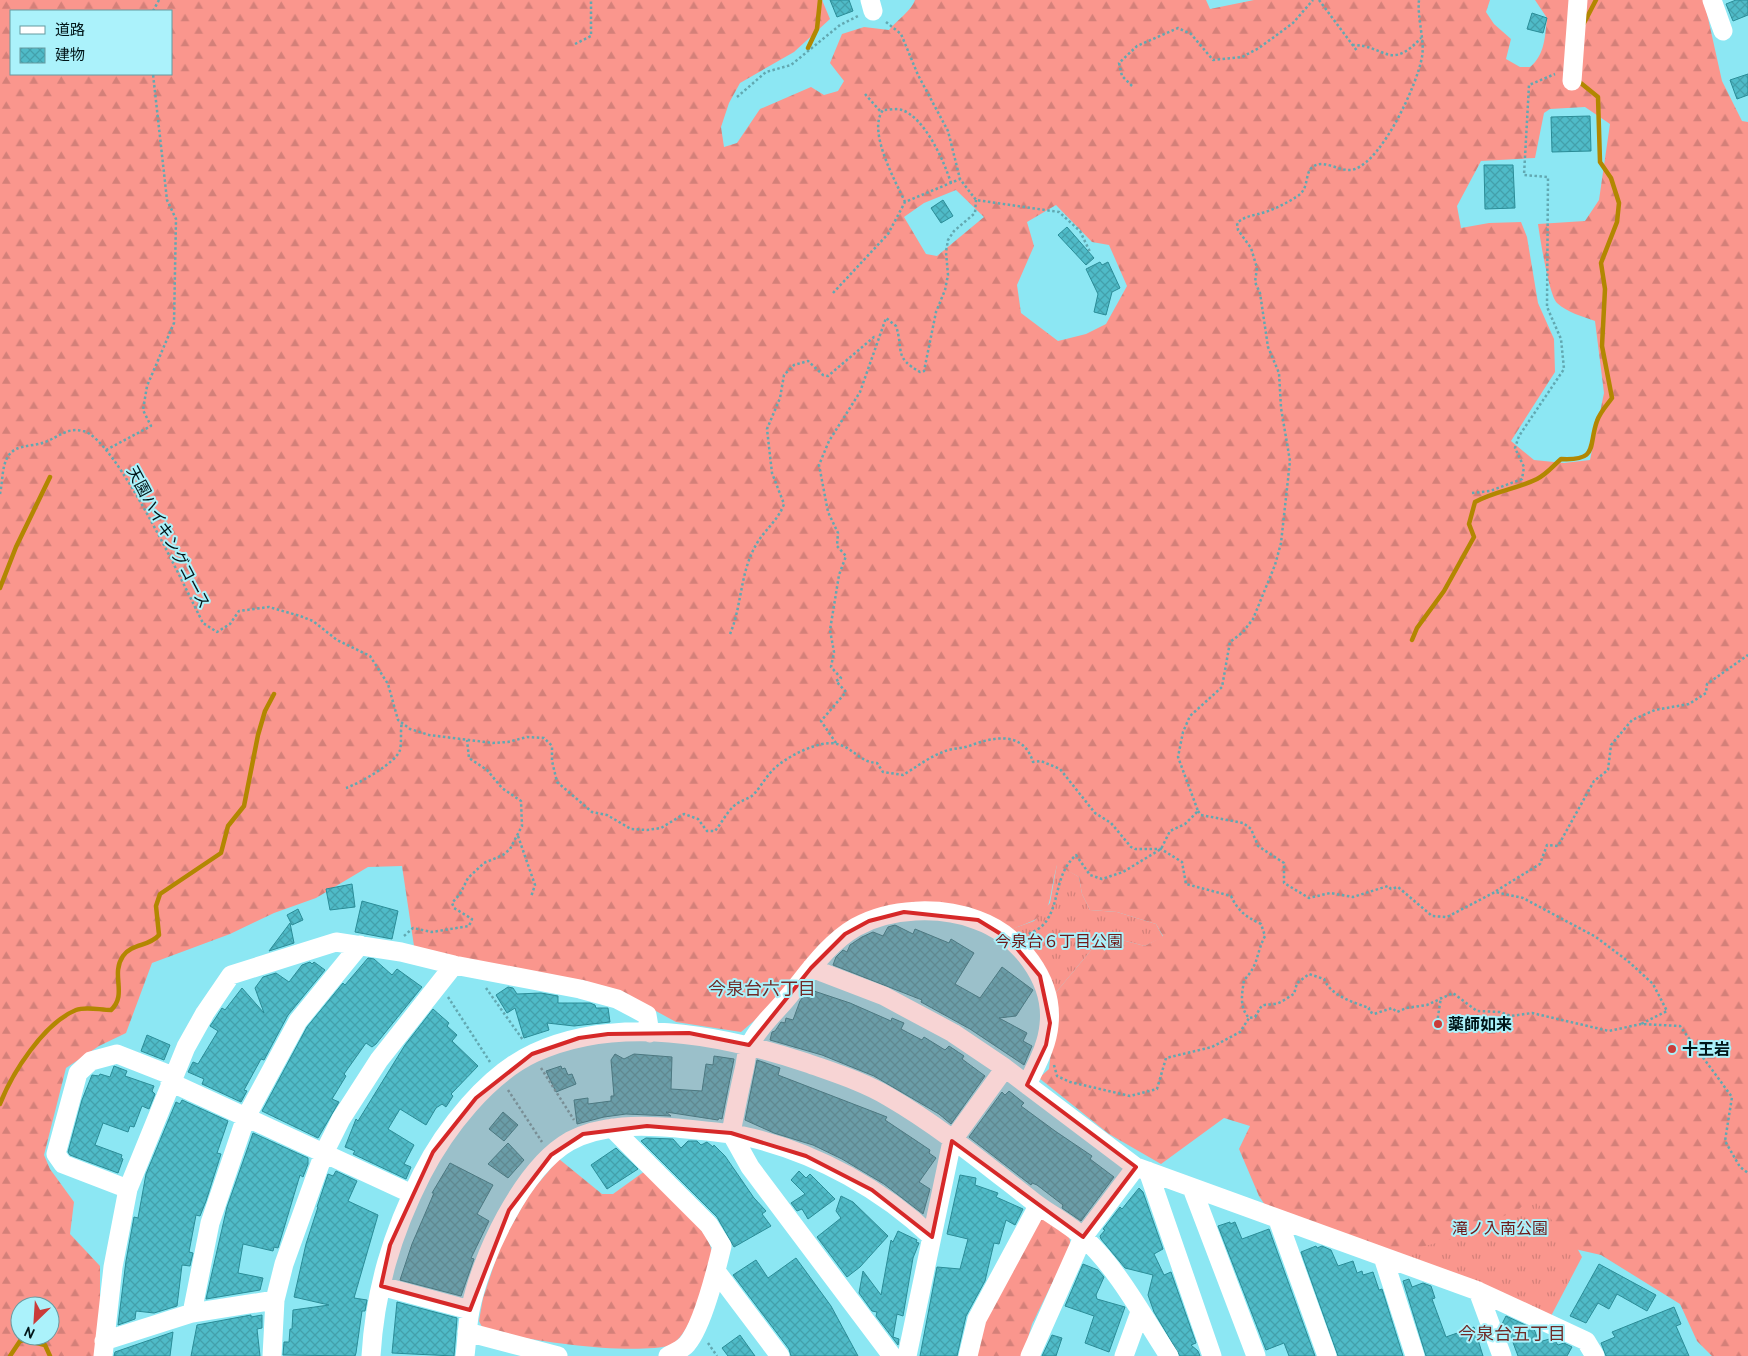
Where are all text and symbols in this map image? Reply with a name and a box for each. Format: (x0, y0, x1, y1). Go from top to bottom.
legend (10, 10, 172, 75)
text: 道路 (55, 21, 85, 39)
text: 建物 (55, 46, 85, 64)
street label: 天園ハイキングコース (123, 463, 214, 612)
park label: 今泉台６丁目公園 (995, 932, 1123, 951)
district label: 今泉台六丁目 (708, 978, 816, 1000)
place label: 薬師如来 (1448, 1015, 1512, 1034)
marker: 薬師如来 (1432, 1018, 1444, 1030)
place label: 十王岩 (1682, 1040, 1730, 1059)
marker: 十王岩 (1666, 1043, 1678, 1055)
park label: 滝ノ入南公園 (1452, 1219, 1548, 1238)
north arrow (10, 1296, 60, 1346)
text: N (21, 1323, 38, 1343)
district label: 今泉台五丁目 (1458, 1323, 1566, 1345)

